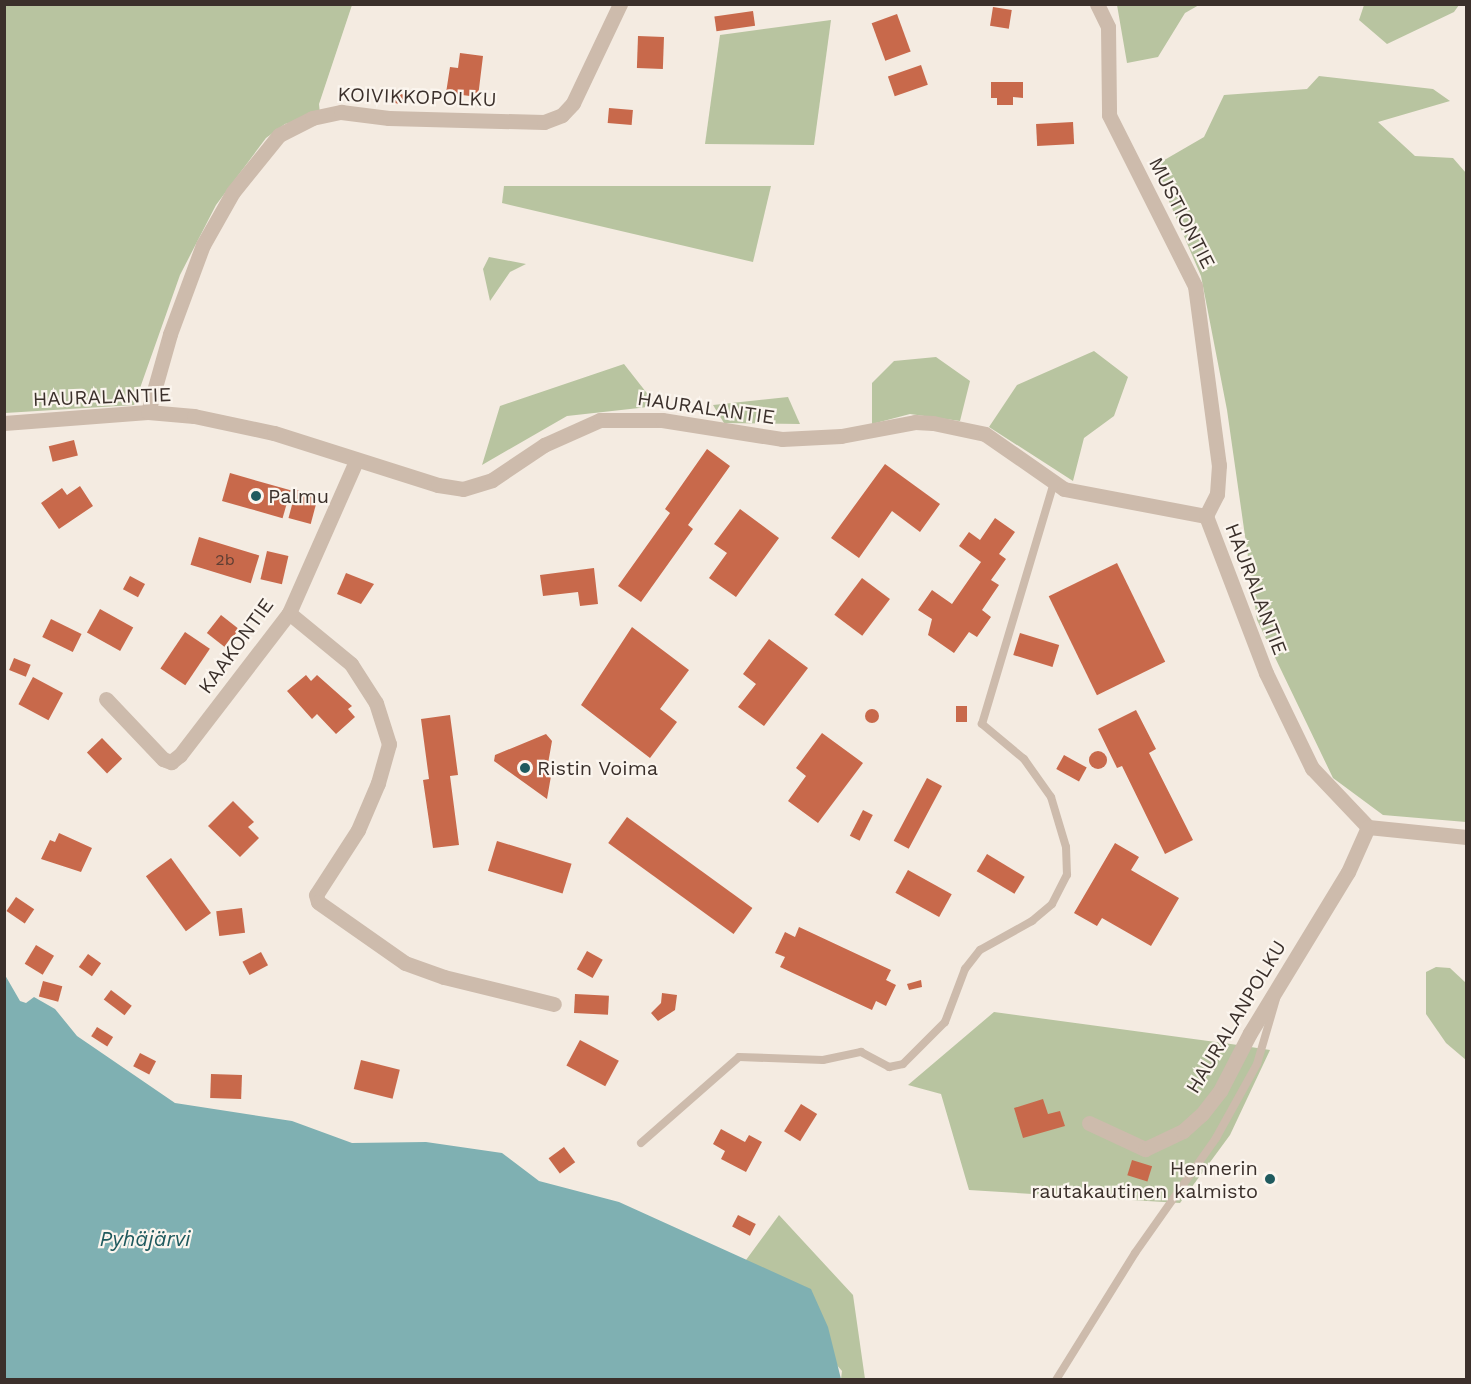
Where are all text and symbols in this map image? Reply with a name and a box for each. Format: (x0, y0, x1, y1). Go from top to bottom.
street label: KOIVIKKOPOLKU (337, 82, 497, 112)
street label: MUSTIONTIE (1144, 153, 1220, 273)
street label: HAURALANTIE (32, 383, 172, 411)
street label: HAURALANTIE (636, 386, 776, 430)
place label: Palmu (268, 484, 329, 508)
marker: Palmu (249, 489, 263, 503)
street label: HAURALANTIE (1220, 520, 1292, 658)
house number: 2b (215, 550, 235, 570)
street label: KAAKONTIE (193, 593, 279, 699)
place label: Ristin Voima (537, 756, 659, 780)
marker: Ristin Voima (518, 761, 532, 775)
street label: HAURALANPOLKU (1181, 936, 1291, 1098)
place label: Hennerin rautakautinen kalmisto (1031, 1156, 1258, 1203)
marker: Hennerin rautakautinen kalmisto (1263, 1172, 1277, 1186)
water label: Pyhäjärvi (99, 1226, 191, 1252)

